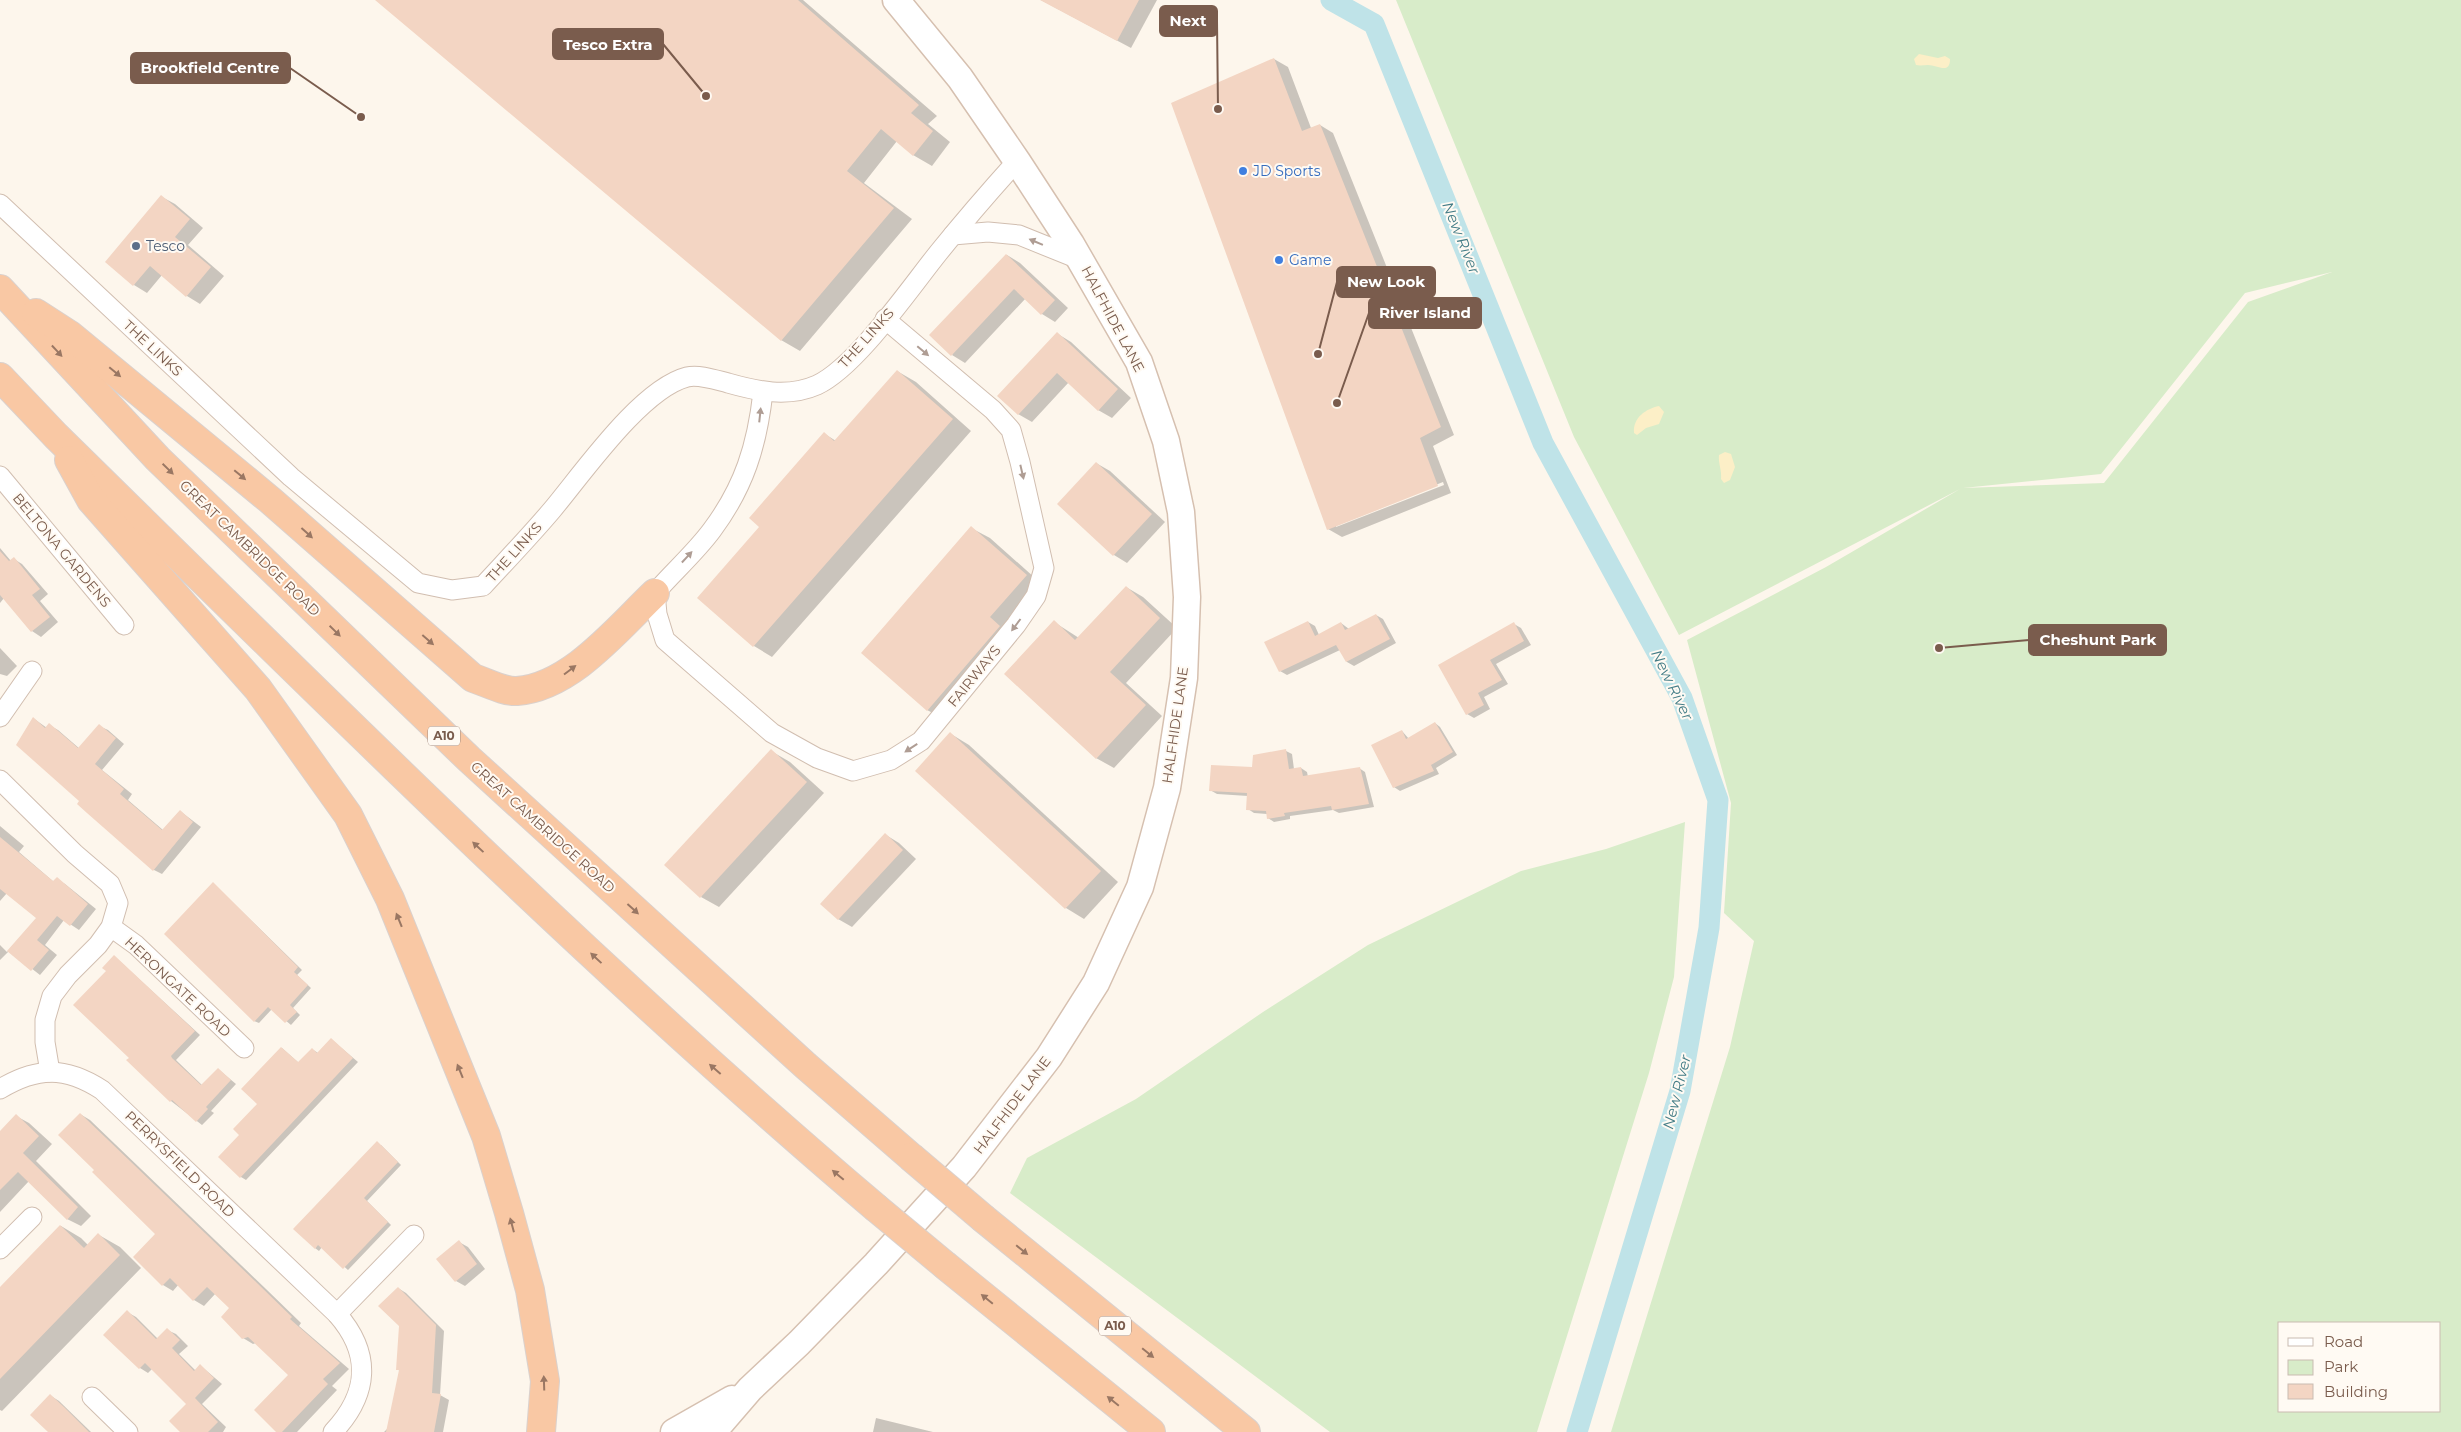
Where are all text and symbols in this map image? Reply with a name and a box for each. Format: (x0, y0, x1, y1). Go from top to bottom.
callout: Next (1160, 6, 1217, 36)
text: Next (1170, 11, 1207, 30)
callout: Tesco Extra (553, 29, 663, 59)
text: Tesco Extra (563, 35, 653, 54)
callout: Brookfield Centre (131, 53, 290, 83)
text: Brookfield Centre (141, 58, 280, 77)
place label: JD Sports (1252, 162, 1321, 180)
marker: JD Sports (1237, 165, 1249, 177)
water label: New River (1438, 199, 1485, 278)
place label: Tesco (146, 237, 185, 255)
one-way arrow (1029, 237, 1043, 245)
marker: Tesco (130, 240, 142, 252)
place label: Game (1289, 251, 1331, 269)
marker: Game (1273, 254, 1285, 266)
street label: HALFHIDE LANE (1077, 263, 1149, 375)
callout: New Look (1337, 267, 1435, 297)
text: New Look (1347, 272, 1425, 291)
callout: River Island (1369, 298, 1481, 328)
text: River Island (1379, 303, 1471, 322)
street label: THE LINKS (834, 304, 898, 372)
street label: THE LINKS (120, 316, 186, 380)
one-way arrow (51, 344, 63, 356)
one-way arrow (916, 345, 929, 356)
one-way arrow (109, 366, 121, 377)
one-way arrow (756, 407, 764, 423)
one-way arrow (162, 463, 174, 475)
one-way arrow (1018, 464, 1026, 479)
one-way arrow (233, 470, 246, 481)
street label: GREAT CAMBRIDGE ROAD (176, 476, 324, 620)
street label: BELTONA GARDENS (9, 489, 115, 611)
street label: THE LINKS (482, 518, 546, 586)
one-way arrow (300, 527, 313, 538)
one-way arrow (681, 551, 693, 563)
one-way arrow (1011, 618, 1021, 632)
one-way arrow (329, 625, 341, 637)
callout: Cheshunt Park (2029, 625, 2166, 655)
text: Cheshunt Park (2040, 630, 2157, 649)
one-way arrow (422, 634, 434, 646)
street label: FAIRWAYS (944, 641, 1004, 711)
water label: New River (1647, 646, 1698, 724)
one-way arrow (563, 665, 577, 675)
street label: HALFHIDE LANE (1158, 665, 1192, 785)
road number: A10 (428, 726, 460, 746)
one-way arrow (904, 743, 917, 753)
street label: GREAT CAMBRIDGE ROAD (467, 757, 619, 897)
one-way arrow (472, 841, 484, 853)
one-way arrow (627, 903, 639, 915)
one-way arrow (395, 912, 403, 927)
street label: HERONGATE ROAD (121, 933, 235, 1041)
one-way arrow (591, 952, 603, 964)
water label: New River (1658, 1052, 1695, 1131)
street label: HALFHIDE LANE (969, 1053, 1055, 1157)
one-way arrow (456, 1063, 464, 1078)
one-way arrow (710, 1063, 722, 1075)
street label: PERRYSFIELD ROAD (121, 1107, 239, 1221)
one-way arrow (832, 1170, 845, 1181)
one-way arrow (508, 1217, 516, 1232)
one-way arrow (1015, 1245, 1028, 1256)
one-way arrow (981, 1294, 994, 1305)
road number: A10 (1099, 1316, 1131, 1335)
legend (2278, 1322, 2441, 1412)
text: Road (2324, 1332, 2363, 1351)
one-way arrow (1142, 1347, 1155, 1358)
text: Park (2324, 1357, 2358, 1376)
one-way arrow (540, 1375, 548, 1391)
text: Building (2324, 1382, 2388, 1401)
one-way arrow (1107, 1396, 1120, 1407)

